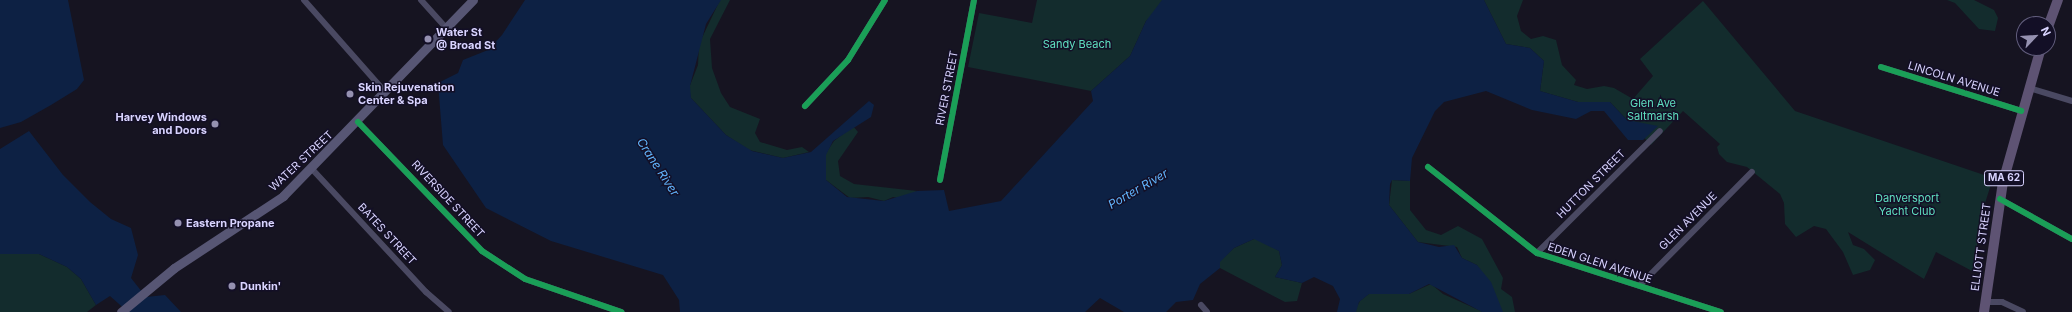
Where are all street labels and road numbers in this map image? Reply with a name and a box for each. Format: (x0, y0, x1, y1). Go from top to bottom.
street label: RIVER STREET (933, 49, 961, 127)
street label: LINCOLN AVENUE (1906, 59, 2002, 99)
street label: WATER STREET (266, 128, 336, 194)
street label: HUTTON STREET (1554, 147, 1628, 221)
street label: RIVERSIDE STREET (409, 158, 487, 240)
road number: MA 62 (1984, 170, 2024, 186)
street label: GLEN AVENUE (1656, 189, 1720, 253)
street label: BATES STREET (355, 201, 419, 267)
street label: ELLIOTT STREET (1968, 202, 1994, 292)
street label: EDEN GLEN AVENUE (1546, 240, 1654, 286)

